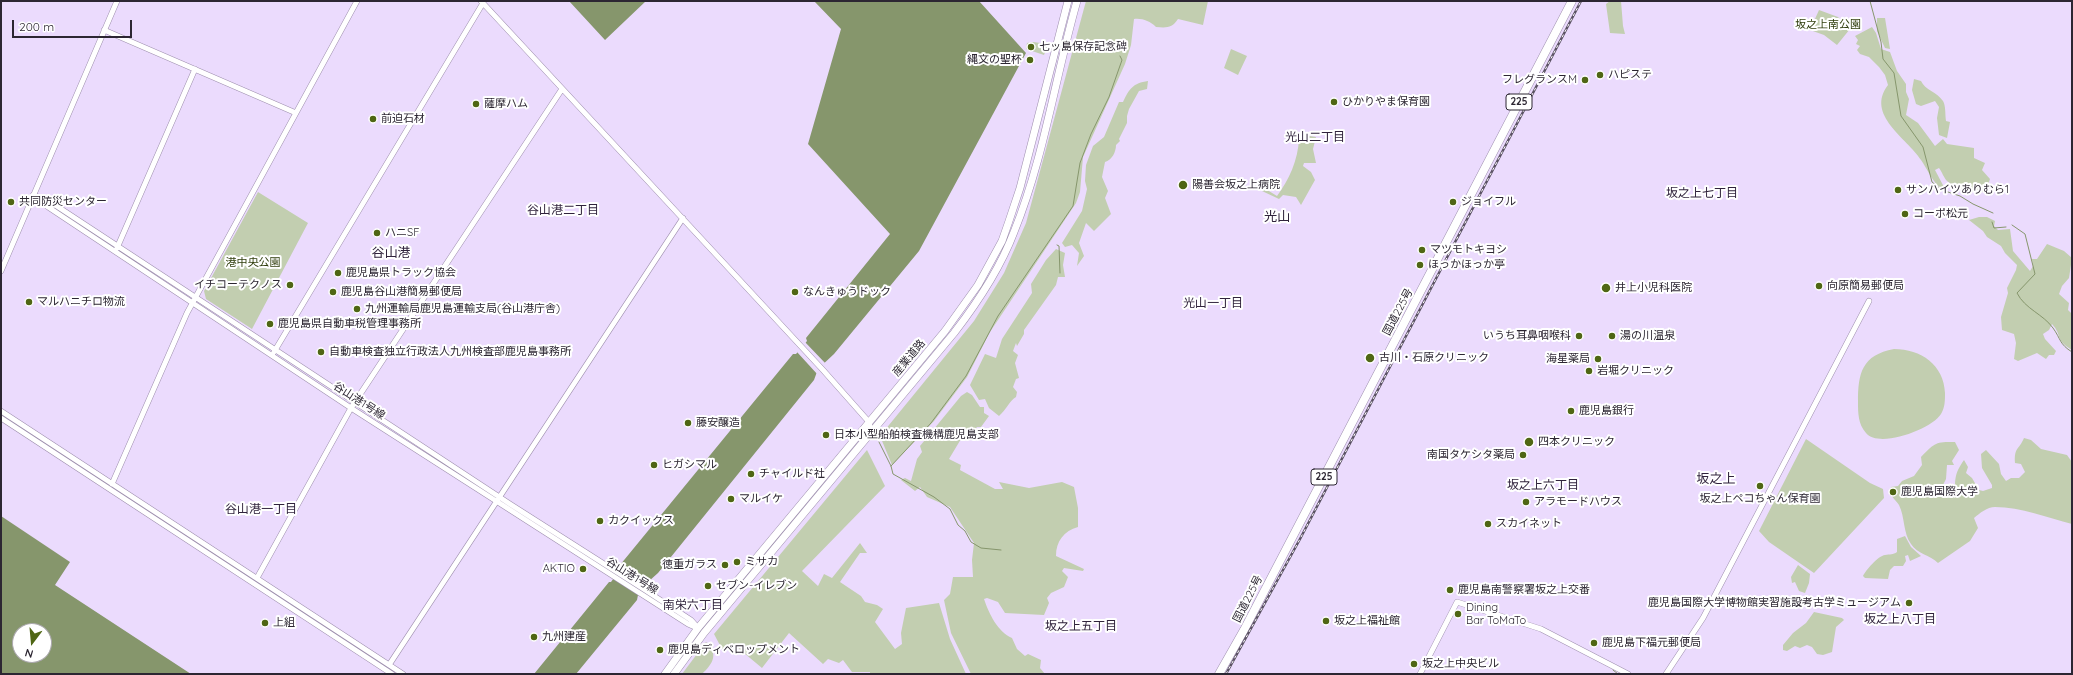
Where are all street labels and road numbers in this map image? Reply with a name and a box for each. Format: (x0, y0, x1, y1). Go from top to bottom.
road number: 225 (1506, 94, 1532, 110)
street label: 国道225号 (1380, 286, 1416, 338)
street label: 産業道路 (890, 337, 928, 379)
street label: 谷山港1号線 (331, 379, 387, 423)
road number: 225 (1311, 469, 1337, 485)
street label: 谷山港1号線 (603, 555, 661, 597)
street label: 国道225号 (1231, 573, 1265, 625)

